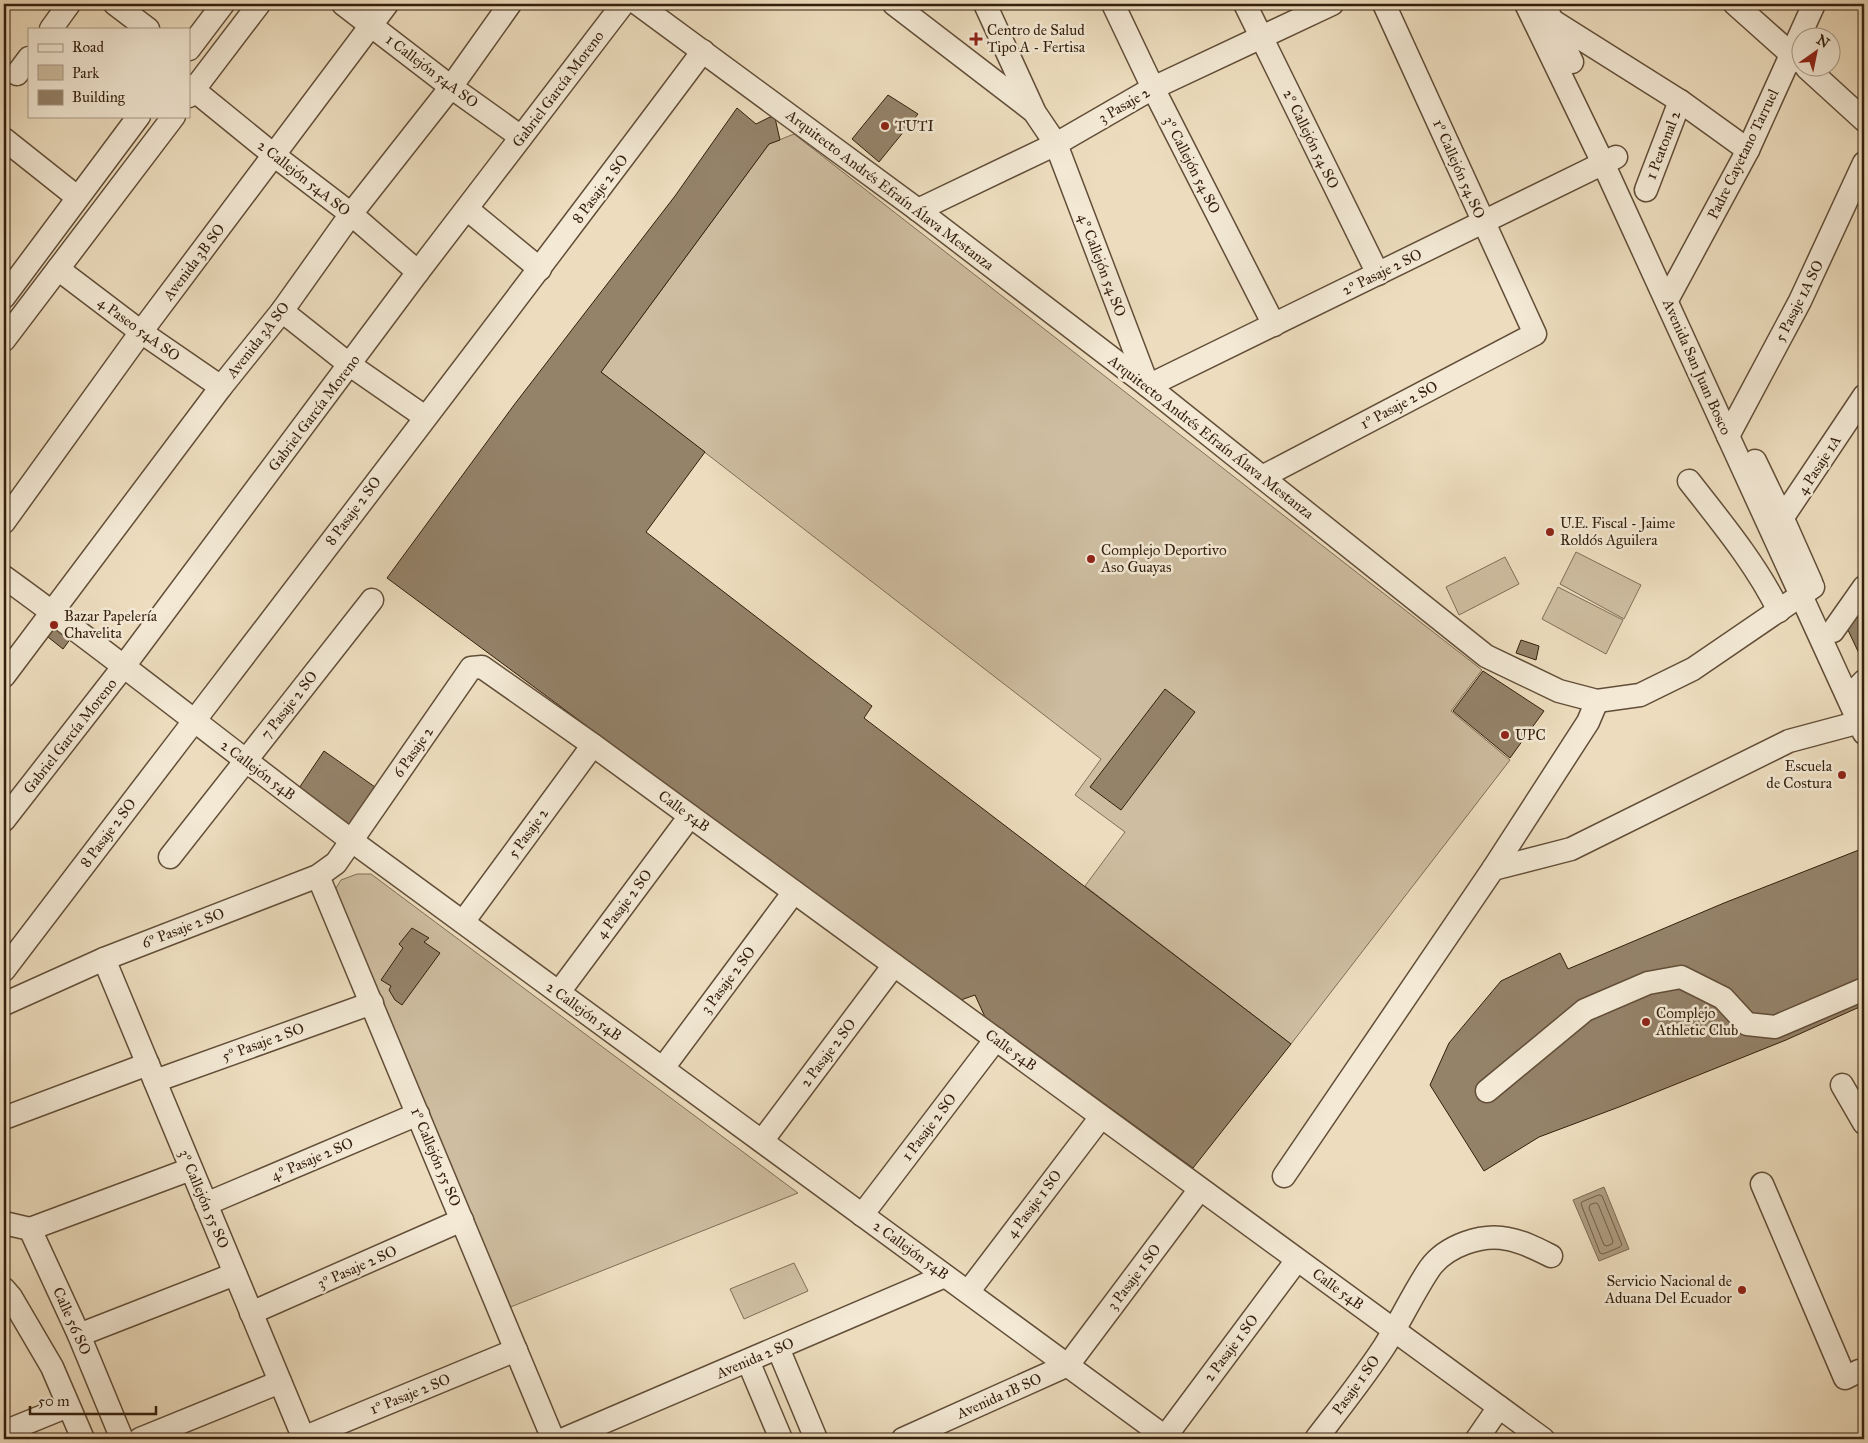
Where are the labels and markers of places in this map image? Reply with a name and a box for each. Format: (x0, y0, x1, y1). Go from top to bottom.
place label: Centro de Salud Tipo A - Fertisa (987, 21, 1086, 56)
marker: Centro de Salud Tipo A - Fertisa (969, 32, 983, 46)
place label: TUTI (895, 117, 934, 135)
marker: TUTI (879, 120, 891, 132)
place label: U.E. Fiscal - Jaime Roldós Aguilera (1560, 514, 1675, 549)
marker: U.E. Fiscal - Jaime Roldós Aguilera (1544, 526, 1556, 538)
place label: Complejo Deportivo Aso Guayas (1100, 541, 1227, 576)
marker: Complejo Deportivo Aso Guayas (1085, 553, 1097, 565)
place label: Bazar Papelería Chavelita (64, 607, 158, 642)
marker: Bazar Papelería Chavelita (48, 619, 60, 631)
place label: UPC (1515, 726, 1546, 744)
marker: UPC (1499, 729, 1511, 741)
place label: Escuela de Costura (1766, 757, 1833, 792)
marker: Escuela de Costura (1836, 769, 1848, 781)
place label: Complejo Athletic Club (1655, 1004, 1738, 1039)
marker: Complejo Athletic Club (1640, 1016, 1652, 1028)
place label: Servicio Nacional de Aduana Del Ecuador (1604, 1272, 1732, 1307)
marker: Servicio Nacional de Aduana Del Ecuador (1736, 1284, 1748, 1296)

